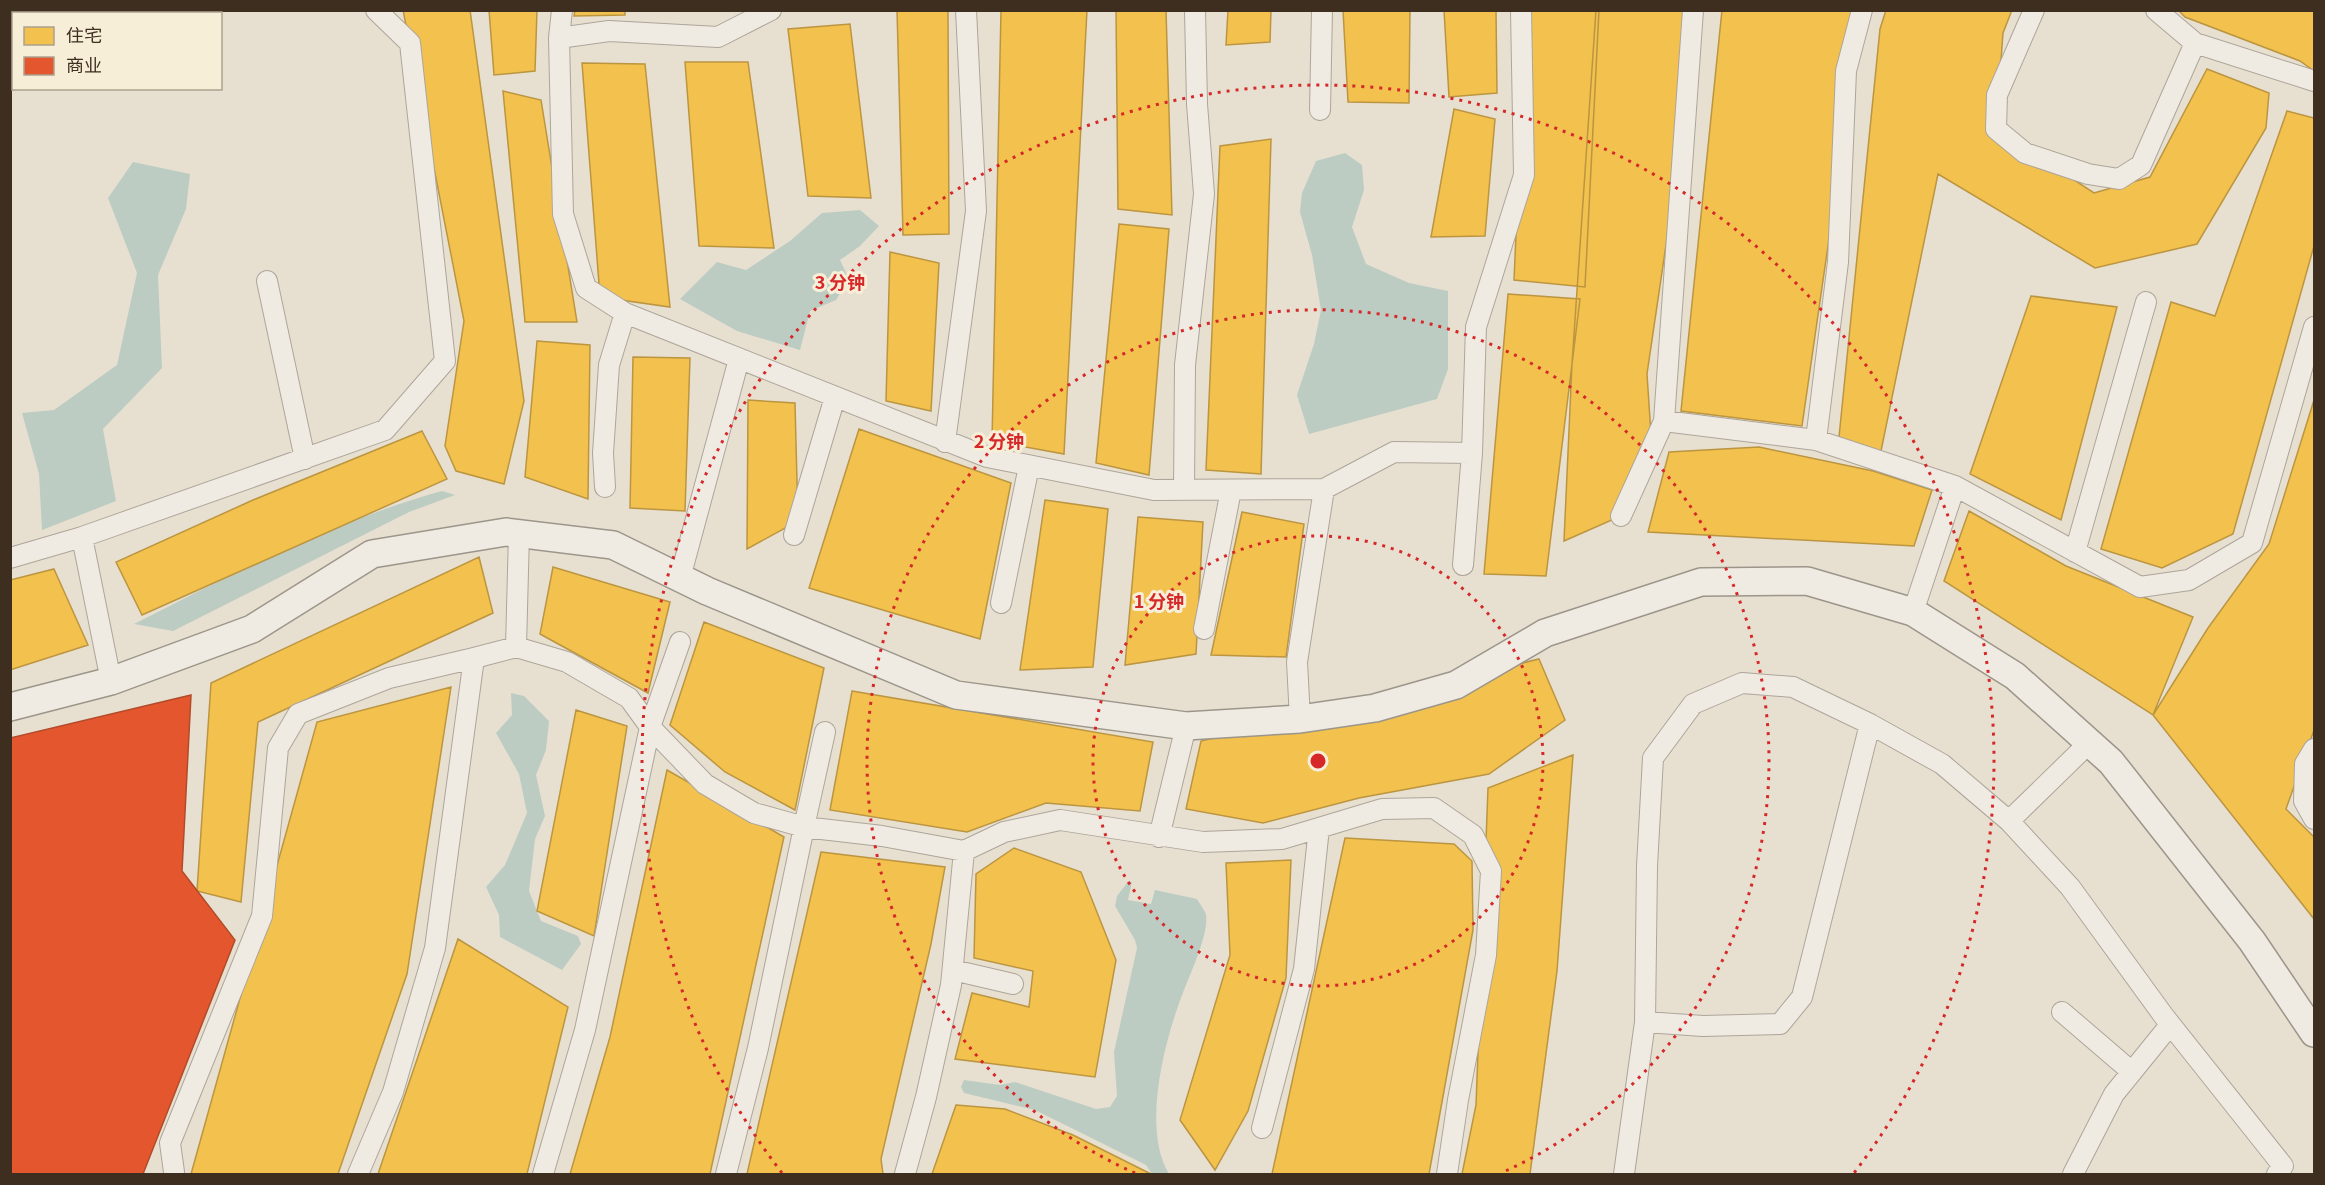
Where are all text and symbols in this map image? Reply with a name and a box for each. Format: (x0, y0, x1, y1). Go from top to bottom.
legend (12, 12, 222, 90)
text: 住宅 (66, 21, 102, 47)
text: 商业 (66, 51, 102, 77)
text: 3 分钟 (815, 268, 865, 294)
text: 2 分钟 (974, 427, 1024, 453)
text: 1 分钟 (1134, 587, 1184, 613)
centre of rings (1308, 751, 1328, 771)

